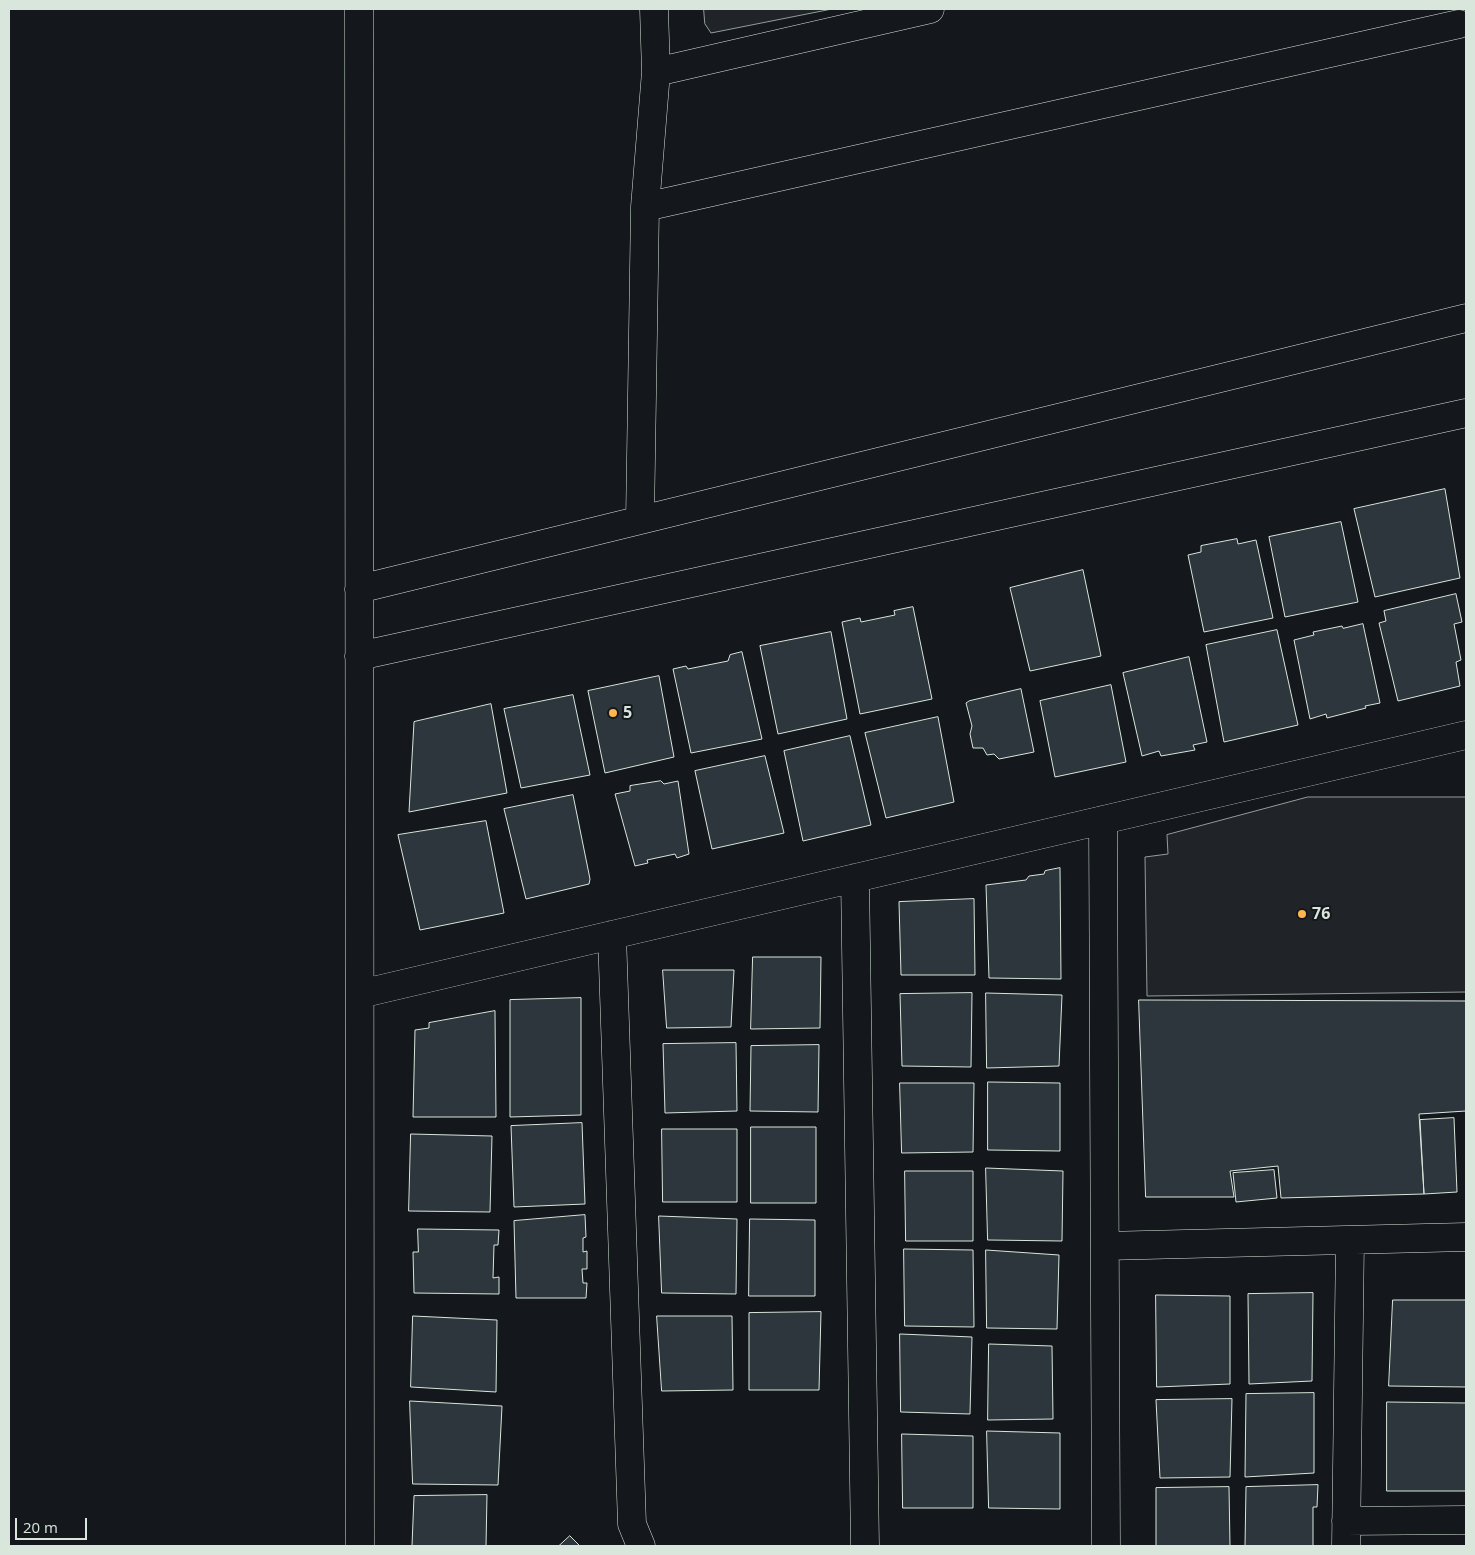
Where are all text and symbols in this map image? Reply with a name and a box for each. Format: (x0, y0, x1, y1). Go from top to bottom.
place label: 5 (623, 703, 632, 723)
marker: 5 (607, 707, 619, 719)
place label: 76 (1312, 904, 1330, 924)
marker: 76 (1296, 908, 1308, 920)
scale bar (18, 1508, 90, 1540)
text: 20 m (23, 1517, 58, 1537)

